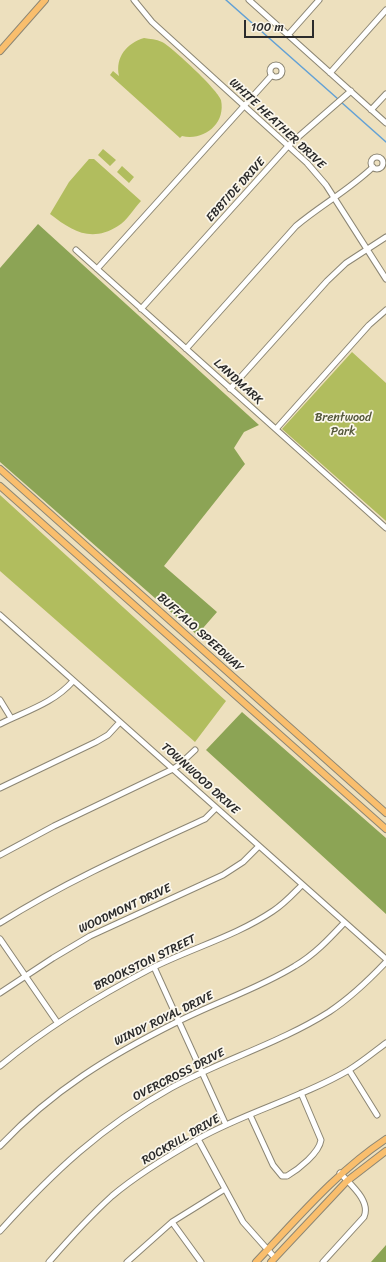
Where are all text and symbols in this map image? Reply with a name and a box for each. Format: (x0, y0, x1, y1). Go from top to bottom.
scale bar (246, 12, 316, 38)
text: 100 m (251, 16, 284, 38)
street label: WHITE HEATHER DRIVE (226, 76, 328, 172)
street label: EBBTIDE DRIVE (203, 155, 269, 225)
street label: LANDMARK (210, 356, 266, 408)
park label: Brentwood Park (315, 411, 371, 439)
street label: BUFFALO SPEEDWAY (154, 591, 246, 675)
street label: TOWNWOOD DRIVE (158, 740, 242, 818)
street label: WOODMONT DRIVE (77, 881, 173, 937)
street label: BROOKSTON STREET (92, 932, 198, 994)
street label: WINDY ROYAL DRIVE (112, 989, 216, 1049)
street label: OVERCROSS DRIVE (131, 1046, 227, 1104)
street label: ROCKRILL DRIVE (139, 1112, 223, 1168)

